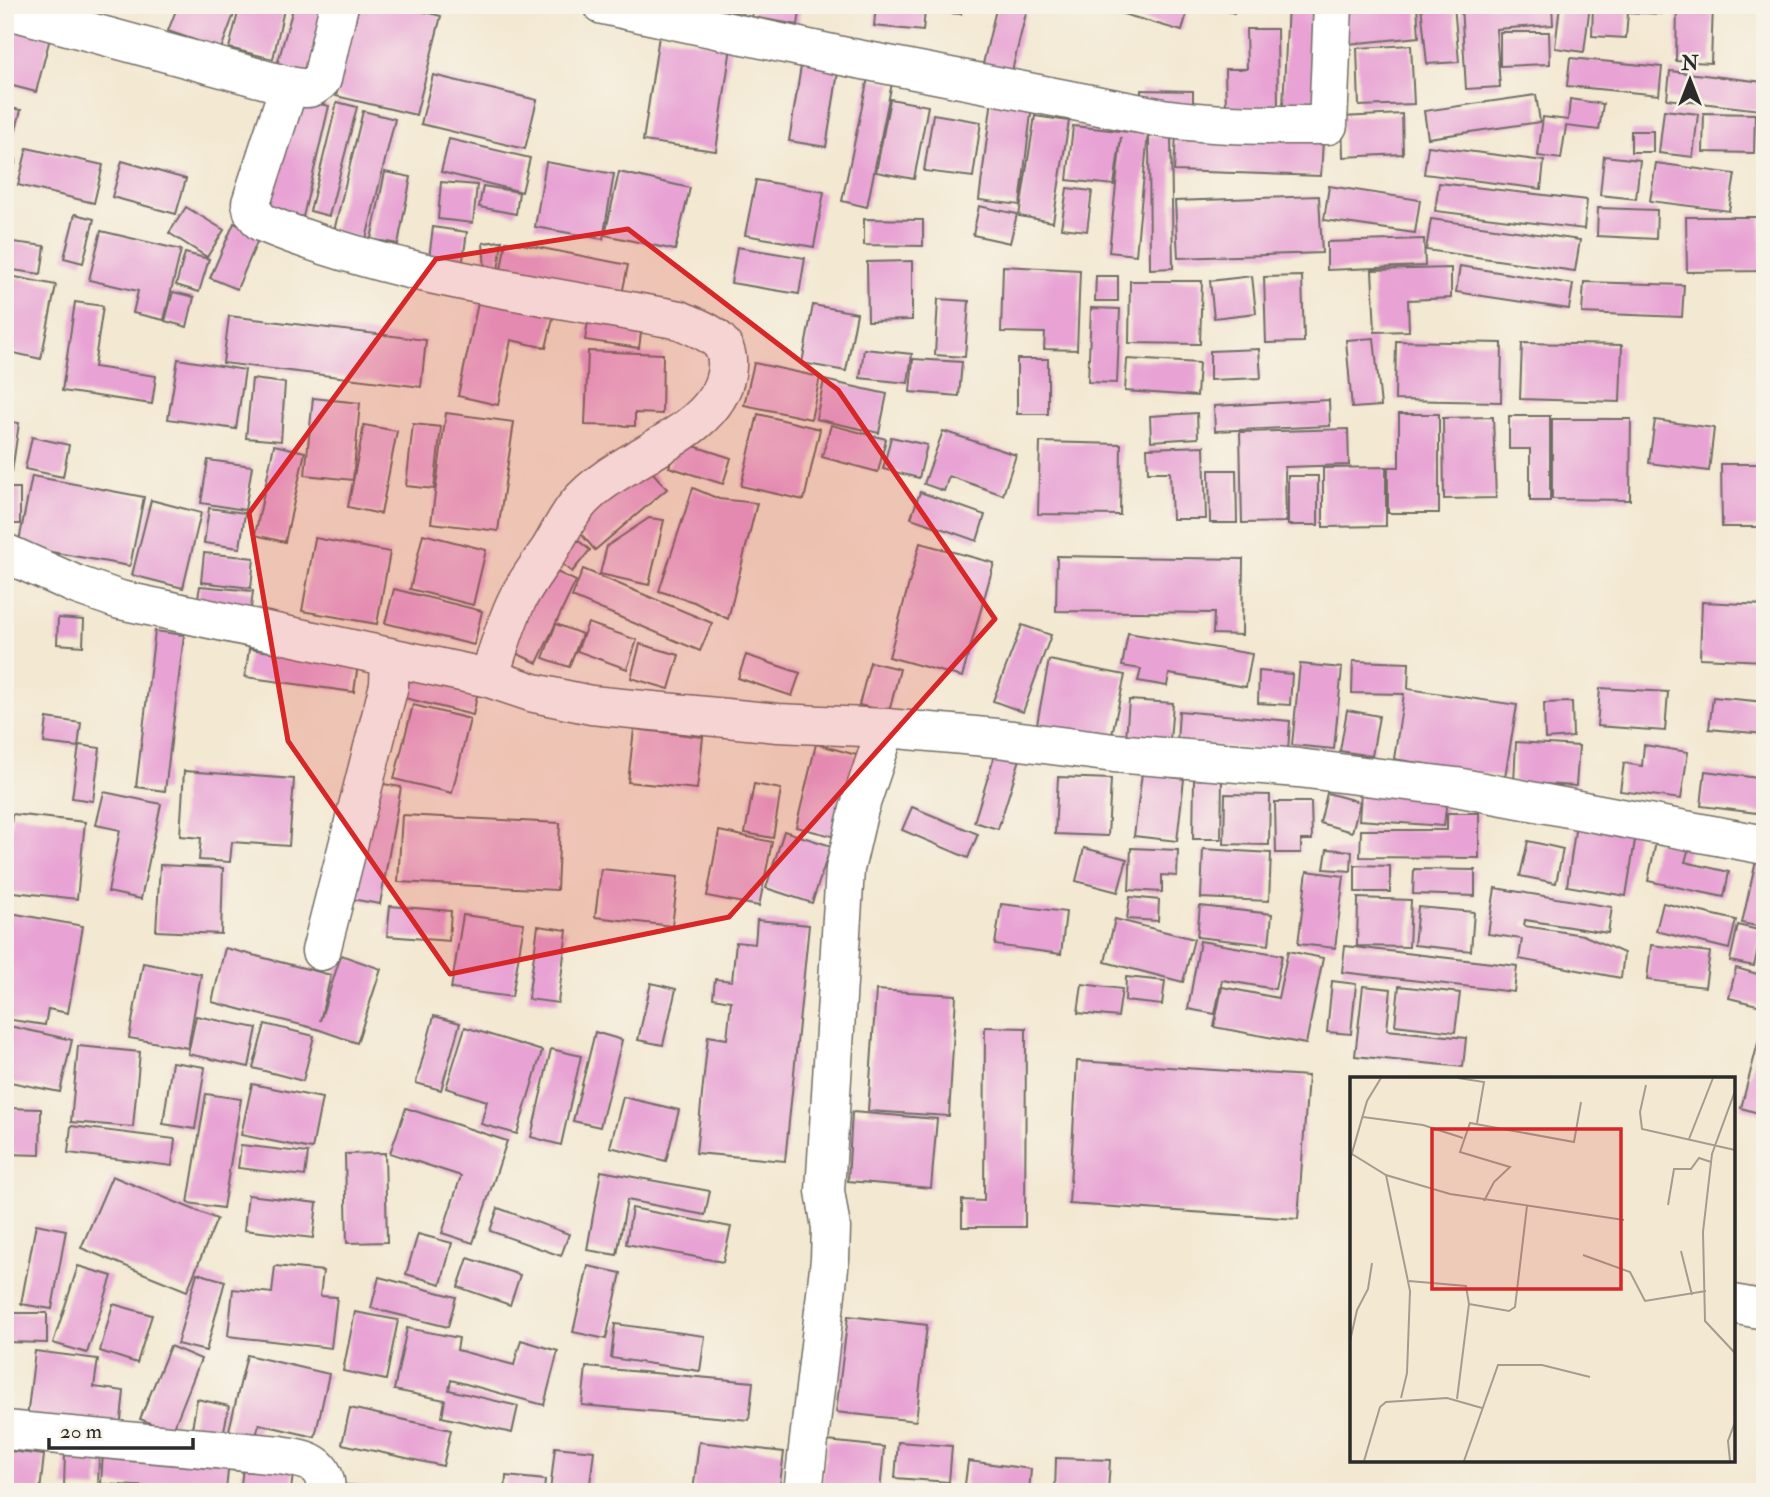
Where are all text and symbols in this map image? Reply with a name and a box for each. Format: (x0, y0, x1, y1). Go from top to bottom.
north arrow (1654, 46, 1724, 116)
text: N (1680, 52, 1699, 76)
inset map (1350, 1077, 1735, 1462)
scale bar (49, 1406, 192, 1450)
text: 20 m (60, 1418, 102, 1445)

